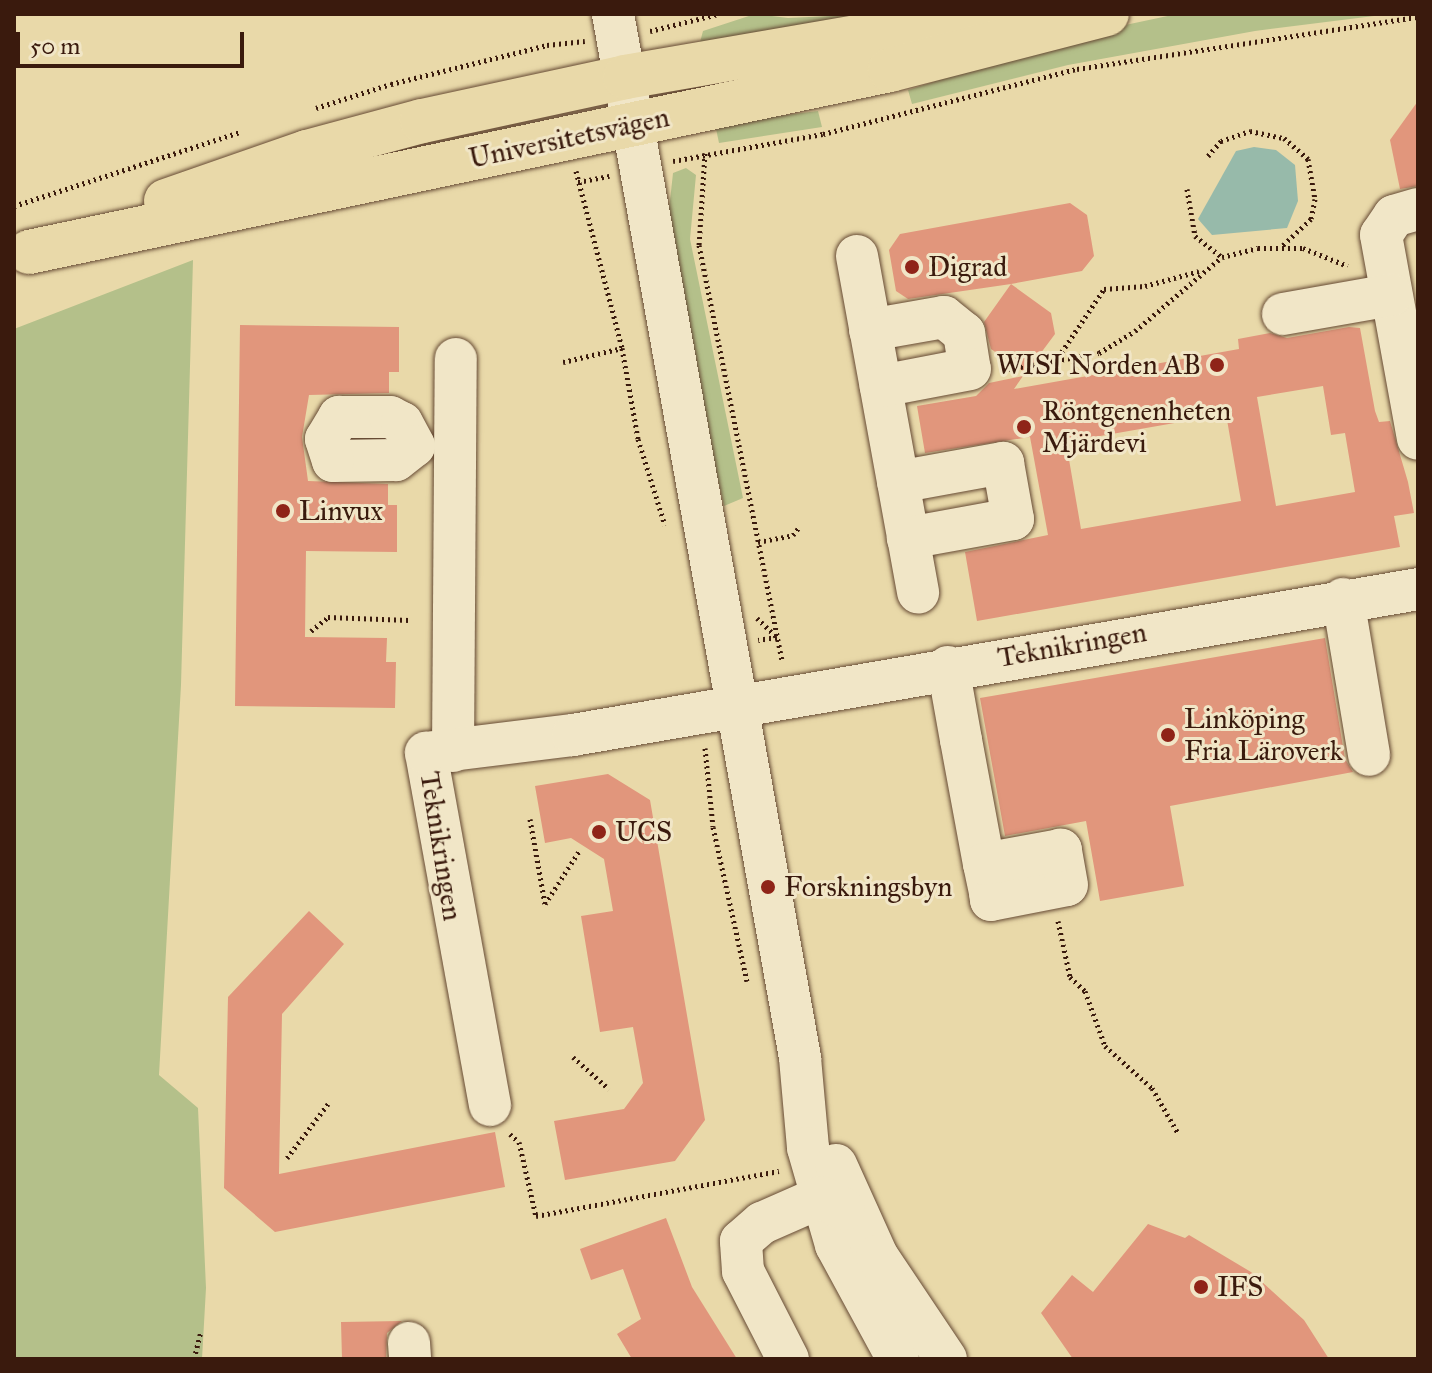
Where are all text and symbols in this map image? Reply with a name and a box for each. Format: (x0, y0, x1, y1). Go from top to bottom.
scale bar (20, 16, 248, 66)
text: 50 m (30, 31, 80, 61)
street label: Universitetsvägen (466, 100, 672, 176)
place label: Digrad (928, 250, 1007, 284)
marker: Digrad (903, 258, 921, 276)
place label: WISI Norden AB (996, 348, 1201, 382)
marker: WISI Norden AB (1208, 356, 1226, 374)
place label: Röntgenenheten Mjärdevi (1042, 394, 1231, 460)
marker: Röntgenenheten Mjärdevi (1013, 416, 1035, 438)
place label: Linvux (299, 494, 383, 528)
marker: Linvux (274, 502, 292, 520)
street label: Teknikringen (995, 615, 1149, 675)
place label: Linköping Fria Läroverk (1184, 702, 1343, 768)
marker: Linköping Fria Läroverk (1159, 726, 1177, 744)
street label: Teknikringen (413, 769, 469, 923)
place label: UCS (615, 815, 672, 849)
marker: UCS (590, 823, 608, 841)
place label: Forskningsbyn (784, 870, 952, 904)
marker: Forskningsbyn (759, 878, 777, 896)
place label: IFS (1217, 1270, 1263, 1304)
marker: IFS (1192, 1278, 1210, 1296)

